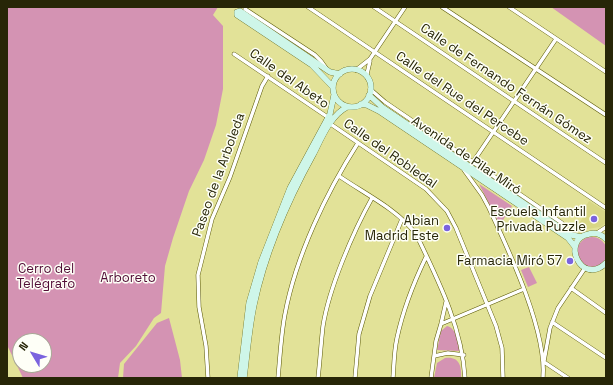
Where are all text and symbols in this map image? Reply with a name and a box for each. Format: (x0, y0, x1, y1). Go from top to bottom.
street label: Calle de Fernando Fernán Gómez (417, 21, 595, 147)
street label: Calle del Abeto (246, 46, 332, 112)
street label: Calle del Rue del Percebe (393, 49, 531, 149)
street label: Paseo de la Arboleda (189, 111, 249, 239)
street label: Avenida de Pilar Miró (408, 113, 524, 199)
street label: Calle del Robledal (340, 116, 440, 192)
place label: Escuela Infantil Privada Puzzle (490, 204, 586, 235)
place label: Abian Madrid Este (365, 213, 439, 244)
marker: Escuela Infantil Privada Puzzle (589, 214, 599, 224)
marker: Abian Madrid Este (442, 223, 452, 233)
place label: Farmacia Miró 57 (457, 253, 562, 269)
marker: Farmacia Miró 57 (565, 256, 575, 266)
park label: Cerro del Telégrafo (17, 261, 75, 292)
park label: Arboreto (100, 270, 156, 286)
north arrow (12, 333, 52, 373)
text: N (16, 339, 31, 353)

